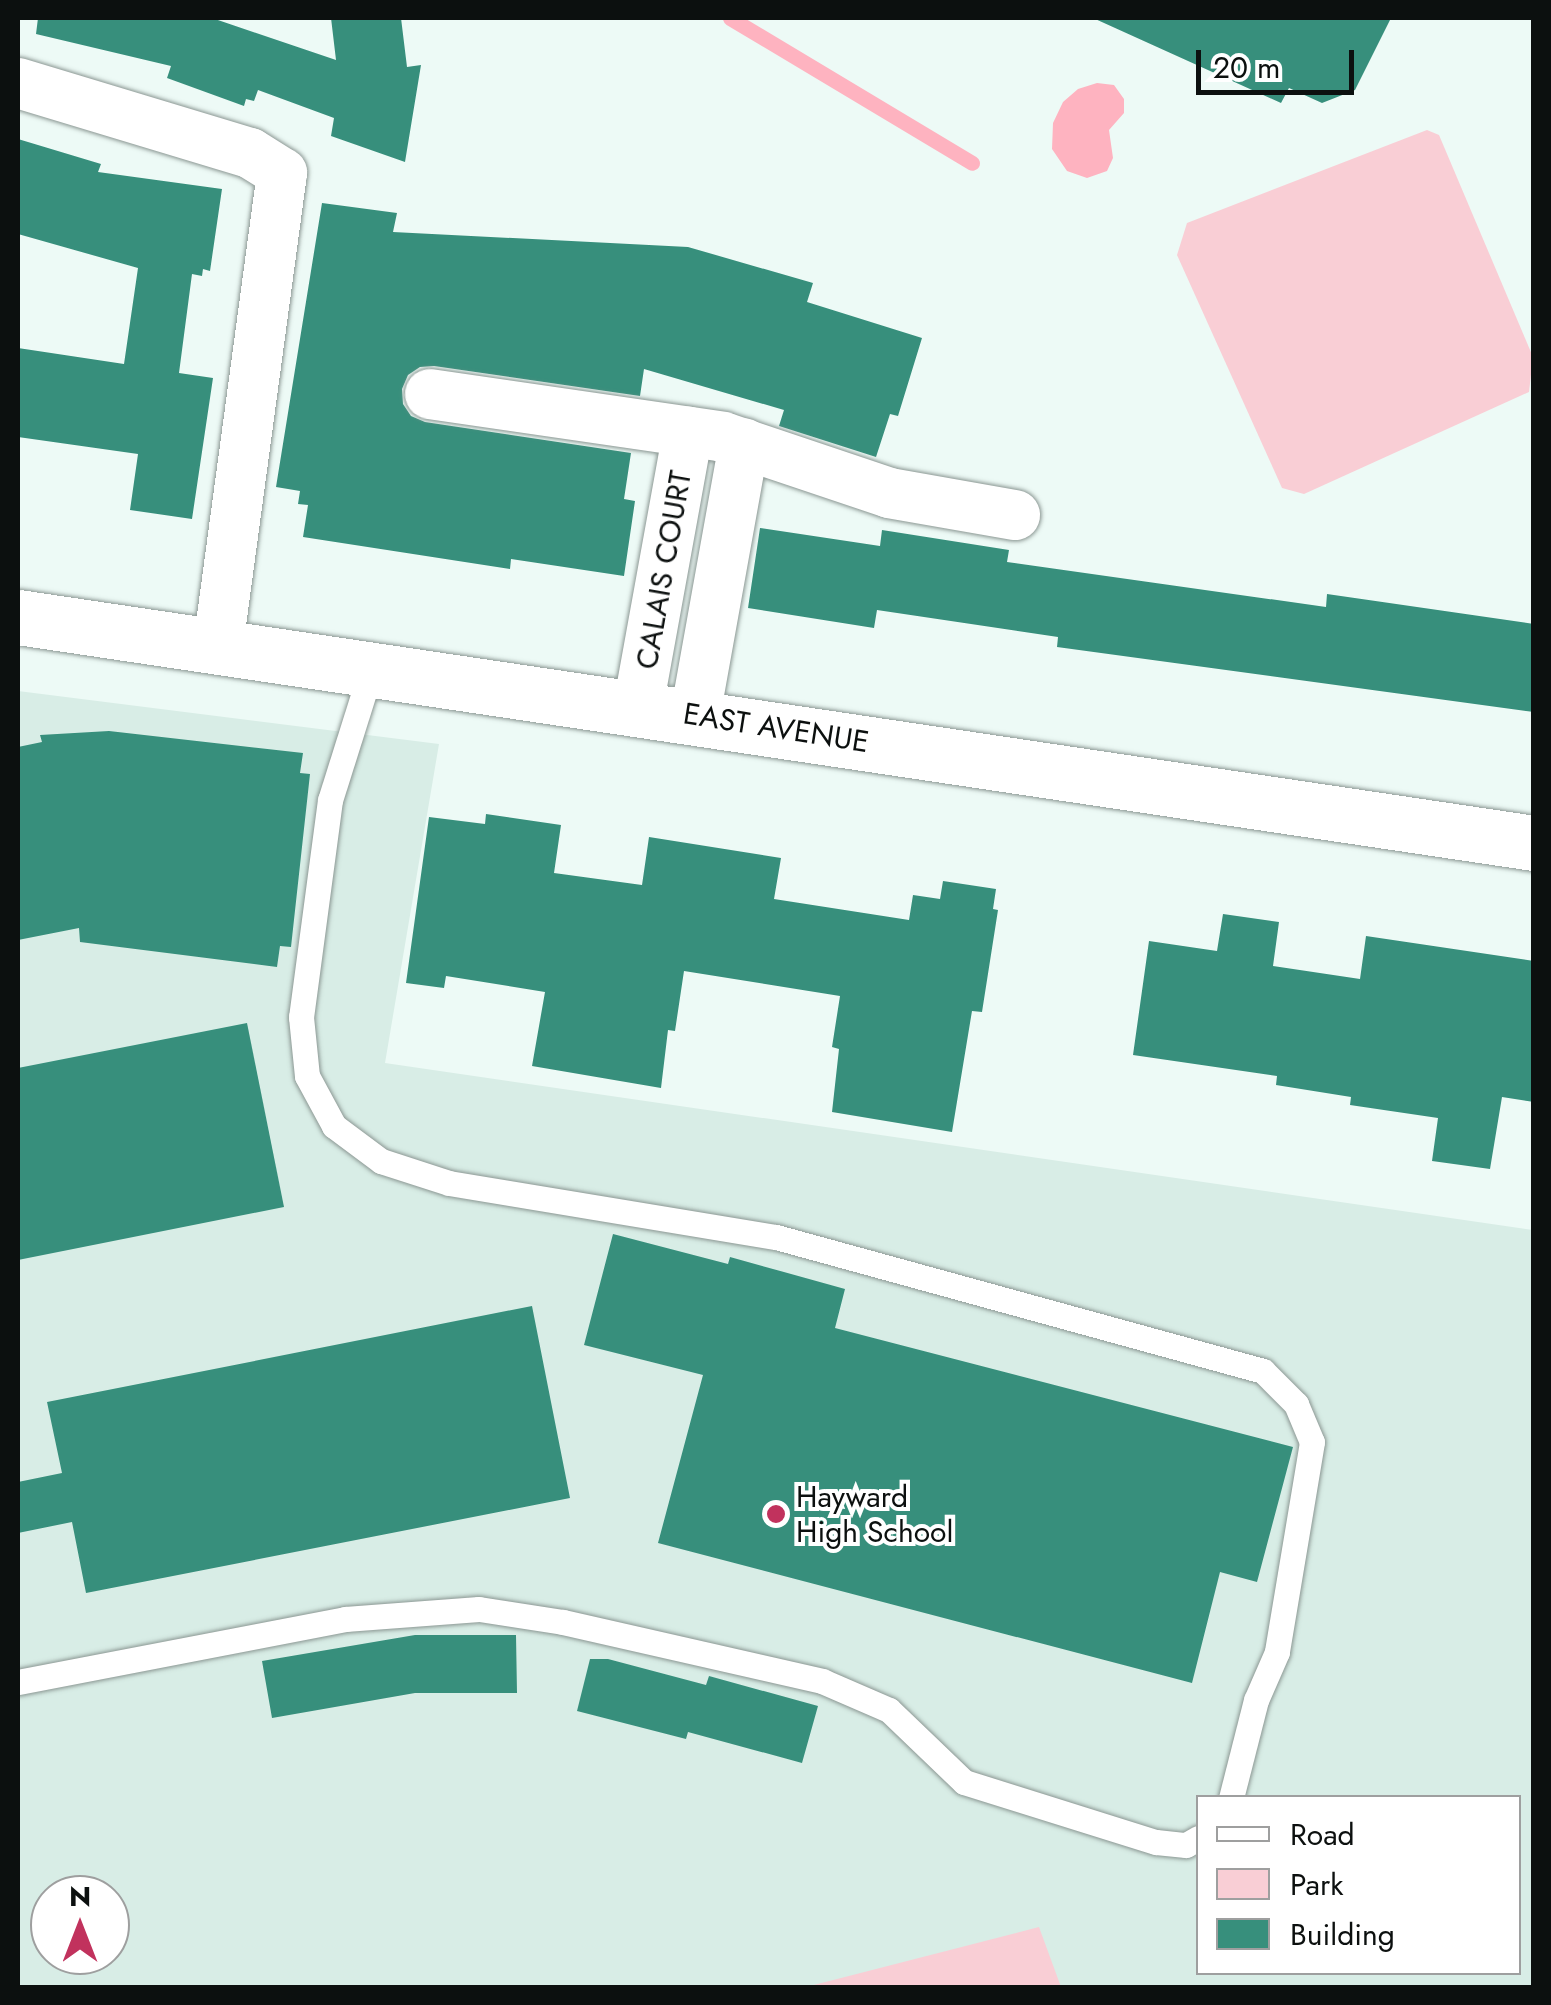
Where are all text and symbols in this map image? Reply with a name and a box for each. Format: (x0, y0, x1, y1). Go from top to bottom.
scale bar (1201, 30, 1358, 92)
text: 20 m (1213, 46, 1280, 89)
street label: CALAIS COURT (629, 468, 699, 672)
street label: EAST AVENUE (681, 696, 871, 760)
place label: Hayward High School (796, 1479, 953, 1550)
marker: Hayward High School (765, 1503, 787, 1525)
legend (1196, 1795, 1521, 1975)
text: Road (1290, 1813, 1355, 1856)
text: Park (1290, 1863, 1343, 1906)
north arrow (30, 1875, 130, 1975)
text: N (69, 1876, 91, 1917)
text: Building (1290, 1913, 1395, 1956)

